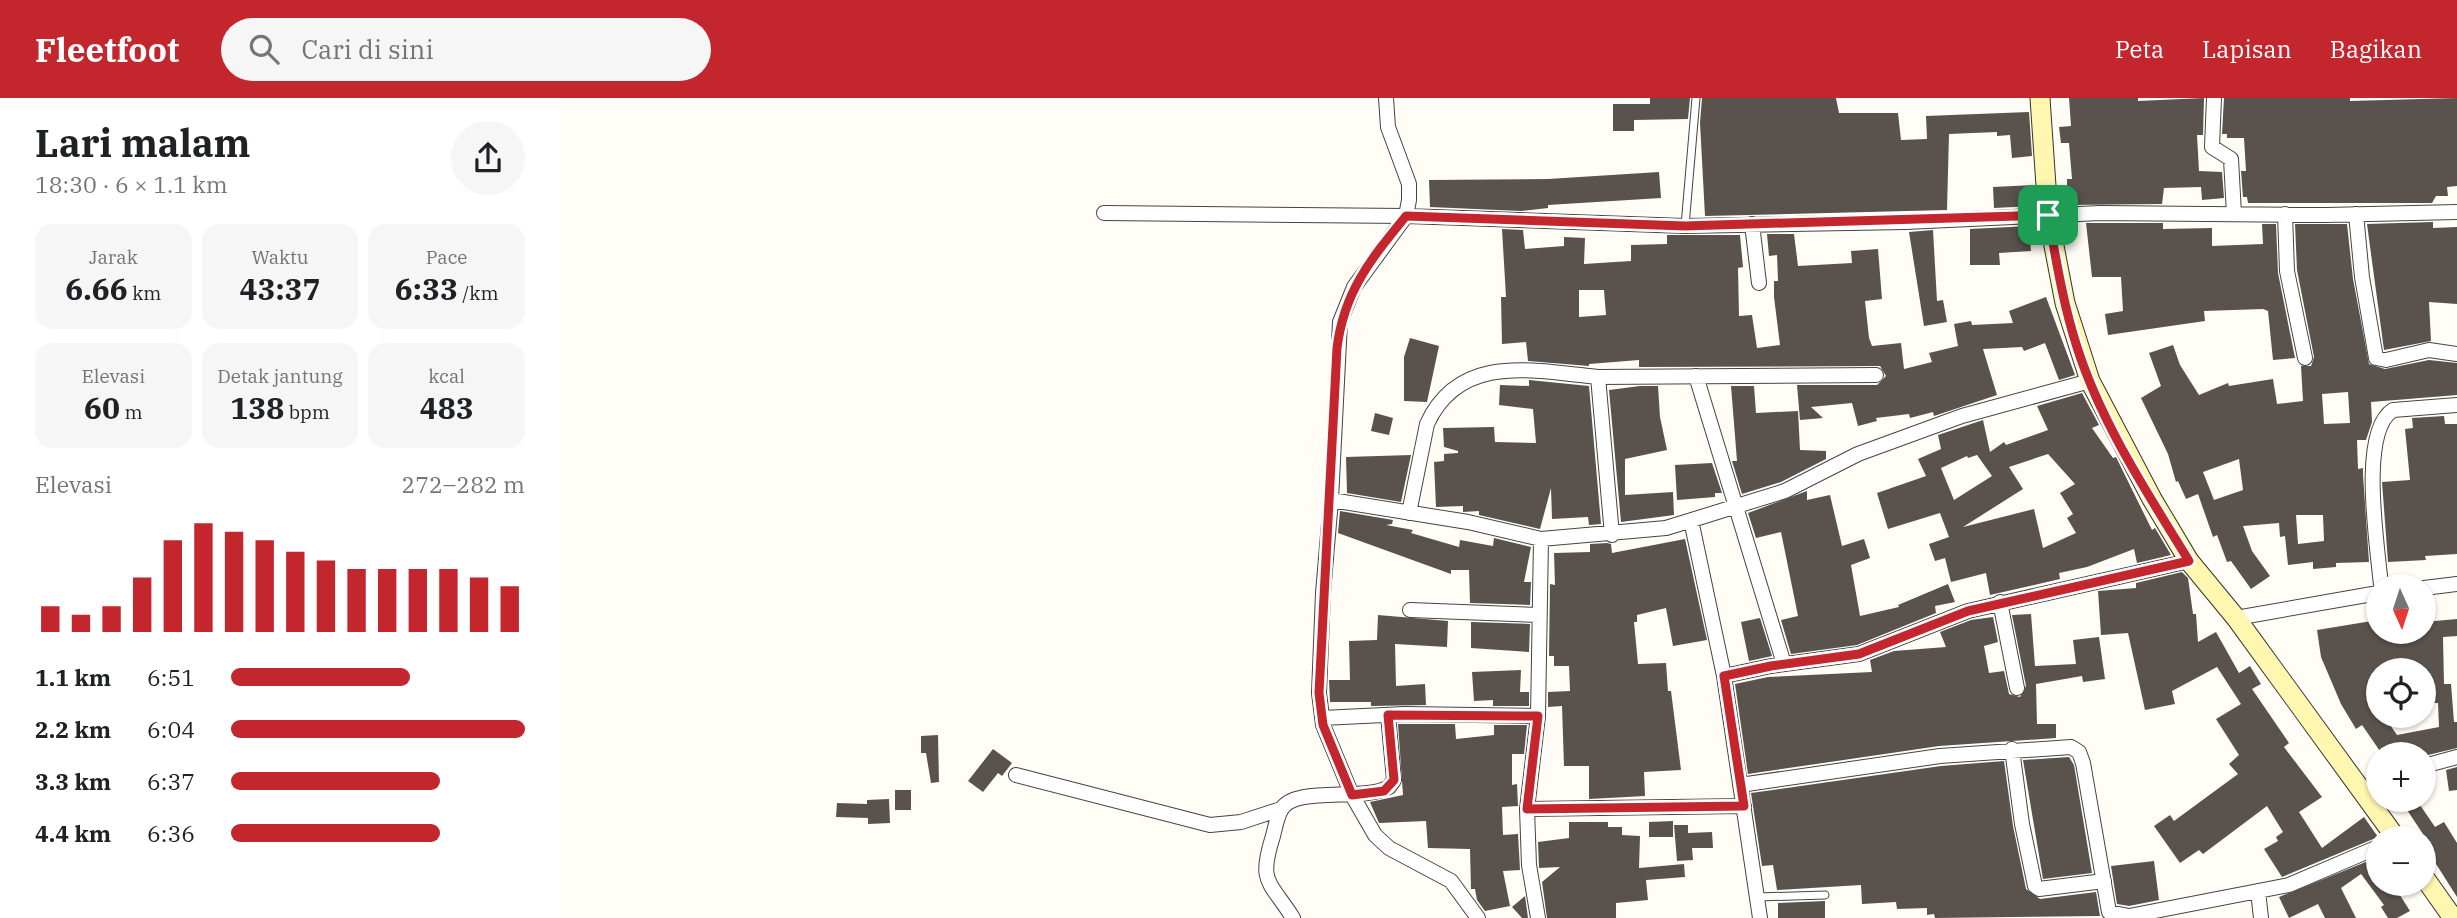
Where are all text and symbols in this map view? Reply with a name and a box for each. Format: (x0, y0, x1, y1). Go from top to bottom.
search box (221, 18, 711, 81)
text: Fleetfoot (35, 28, 179, 71)
icon: search (245, 30, 283, 68)
text: Cari di sini (301, 32, 434, 66)
text: Peta (2115, 33, 2164, 65)
text: Lapisan (2202, 33, 2292, 65)
text: Bagikan (2330, 33, 2422, 65)
text: Lari malam (35, 118, 251, 167)
button: share (451, 121, 525, 195)
text: 18:30 · 6 × 1.1 km (35, 169, 228, 199)
pin (2018, 185, 2078, 245)
icon: arrive (2029, 196, 2067, 234)
text: Jarak (89, 245, 138, 269)
text: Waktu (251, 245, 309, 269)
text: Pace (426, 245, 468, 269)
text: 6.66 (65, 269, 128, 308)
text: 43:37 (239, 269, 321, 308)
text: 6:33 (395, 269, 458, 308)
text: km (128, 281, 161, 305)
text: /km (458, 281, 499, 305)
text: Elevasi (82, 364, 145, 388)
text: Detak jantung (217, 364, 343, 388)
text: kcal (428, 364, 465, 388)
text: 60 (84, 388, 120, 427)
text: 138 (230, 388, 284, 427)
text: 483 (420, 388, 474, 427)
text: m (120, 400, 143, 424)
text: bpm (284, 400, 330, 424)
text: Elevasi (35, 469, 112, 499)
text: 272–282 m (401, 469, 525, 499)
north arrow (2366, 574, 2436, 644)
map controls (2366, 574, 2436, 896)
button: locate (2366, 658, 2436, 728)
text: 1.1 km (35, 662, 111, 692)
text: 6:51 (147, 662, 195, 692)
text: 2.2 km (35, 714, 111, 744)
text: 6:04 (147, 714, 195, 744)
button: + (2366, 742, 2436, 812)
text: 3.3 km (35, 766, 111, 796)
text: 6:37 (147, 766, 195, 796)
text: 4.4 km (35, 818, 111, 848)
text: 6:36 (147, 818, 195, 848)
button: − (2366, 826, 2436, 896)

